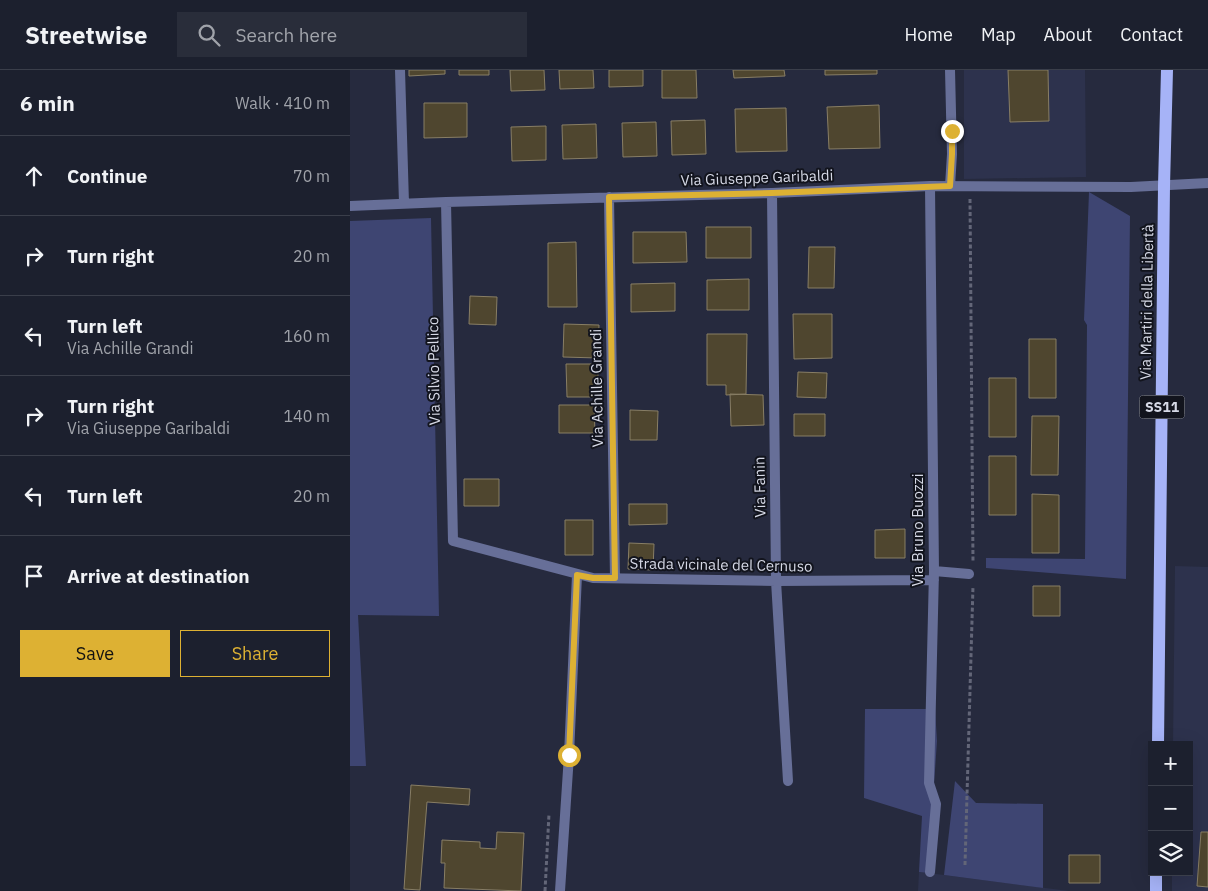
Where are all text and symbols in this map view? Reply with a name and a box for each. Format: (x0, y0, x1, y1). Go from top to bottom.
search box (177, 12, 527, 57)
text: Streetwise (25, 19, 147, 51)
icon: search (195, 21, 223, 49)
text: Search here (235, 23, 337, 47)
text: Home (905, 23, 953, 46)
text: Map (981, 23, 1016, 46)
text: About (1044, 23, 1092, 46)
text: Contact (1120, 23, 1183, 46)
text: 6 min (20, 89, 75, 117)
text: Walk · 410 m (235, 93, 330, 113)
route end (941, 120, 964, 143)
icon: ahead (20, 162, 48, 190)
text: Continue (67, 164, 147, 188)
street label: Via Giuseppe Garibaldi (680, 165, 834, 190)
text: 70 m (293, 166, 330, 186)
street label: Via Martiri della Libertà (1136, 224, 1157, 380)
icon: right (20, 242, 48, 270)
text: Turn right (67, 244, 154, 268)
text: 20 m (293, 246, 330, 266)
text: Turn left (67, 314, 143, 338)
street label: Via Silvio Pellico (423, 317, 444, 425)
icon: left (20, 322, 48, 350)
text: 160 m (283, 326, 330, 346)
street label: Via Achille Grandi (586, 329, 607, 447)
text: Via Achille Grandi (67, 338, 193, 358)
text: Turn right (67, 394, 154, 418)
road number: SS11 (1140, 396, 1184, 418)
icon: right (20, 402, 48, 430)
text: 140 m (283, 406, 330, 426)
text: Via Giuseppe Garibaldi (67, 418, 230, 438)
street label: Via Fanin (749, 456, 770, 518)
street label: Via Bruno Buozzi (908, 473, 927, 587)
icon: left (20, 482, 48, 510)
text: Turn left (67, 484, 143, 508)
text: 20 m (293, 486, 330, 506)
street label: Strada vicinale del Cernuso (629, 553, 813, 576)
icon: arrive (20, 562, 48, 590)
text: Arrive at destination (67, 564, 250, 588)
button: Save (20, 630, 170, 677)
button: Share (180, 630, 330, 677)
map controls (1148, 741, 1193, 876)
button: + (1148, 741, 1193, 786)
route start (558, 744, 581, 767)
button: − (1148, 786, 1193, 831)
button: layers (1148, 831, 1193, 876)

